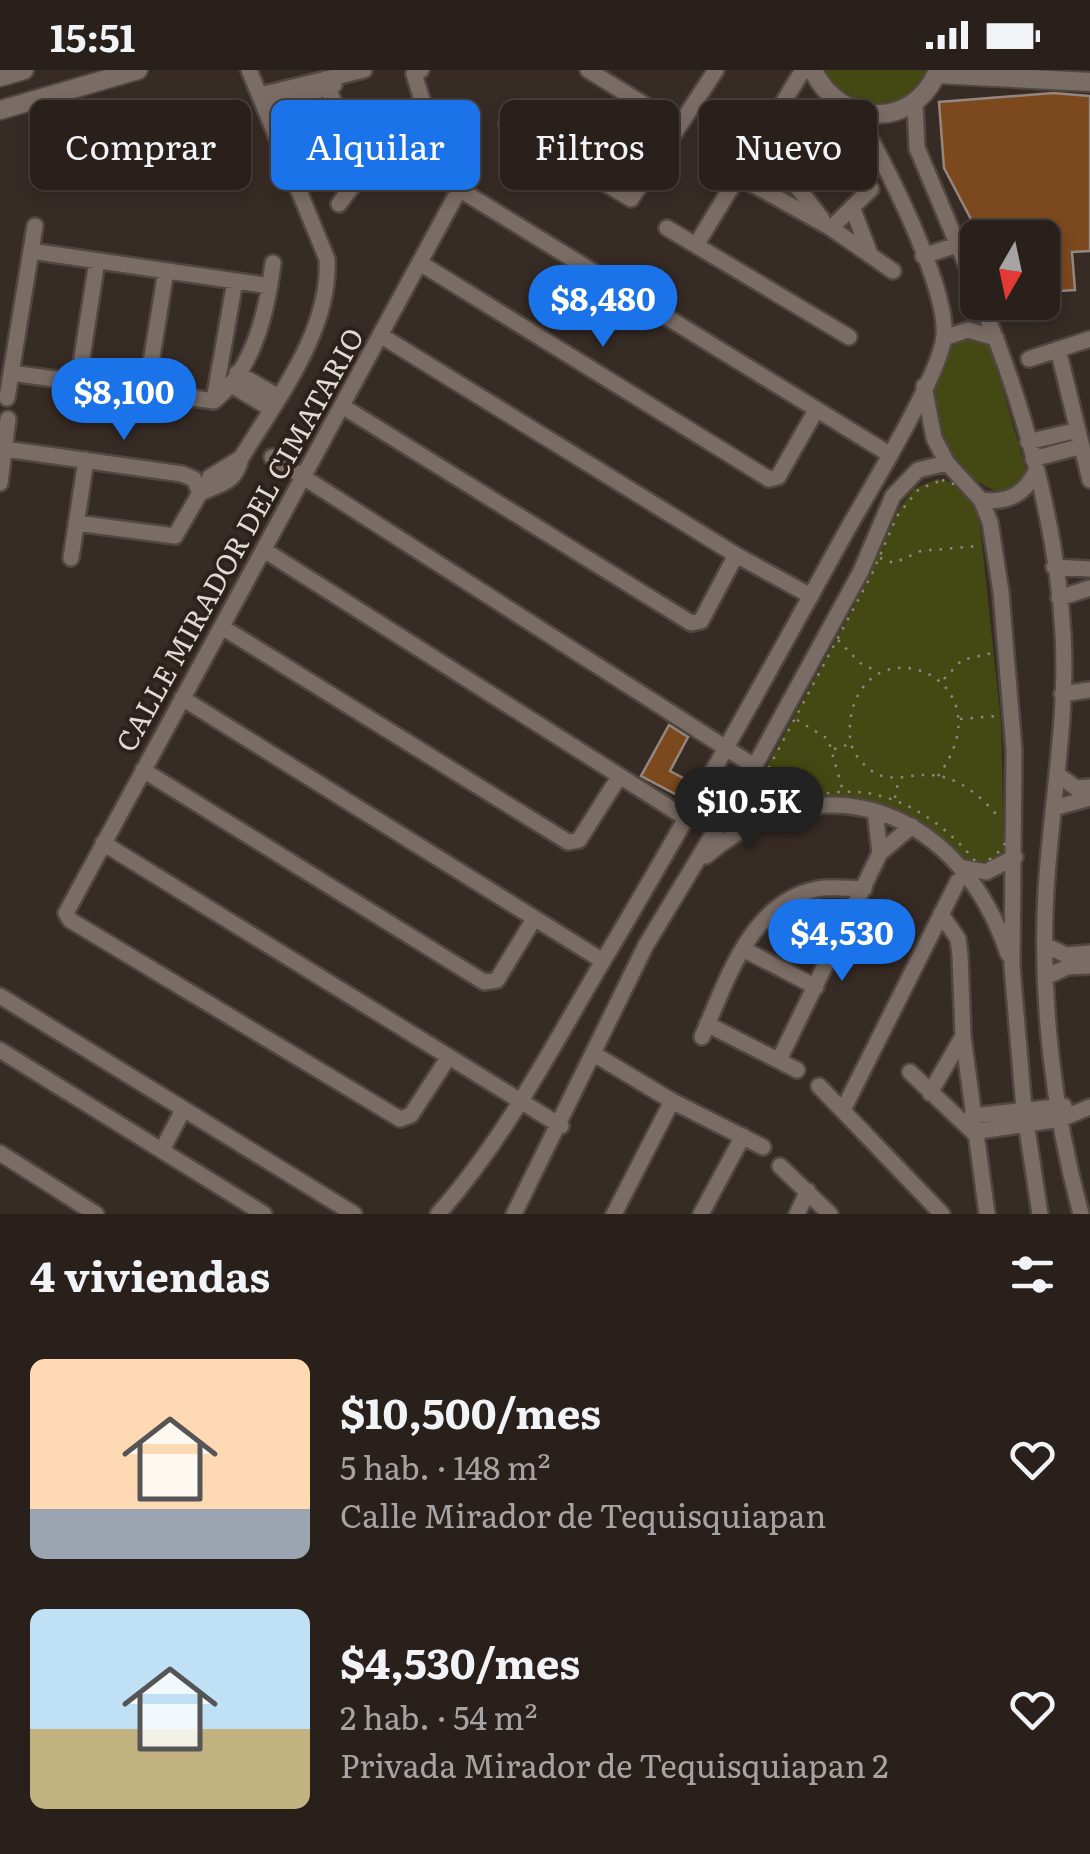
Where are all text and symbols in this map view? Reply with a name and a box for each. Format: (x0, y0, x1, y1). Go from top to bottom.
text: 15:51 (50, 7, 135, 64)
chip: Comprar (30, 100, 251, 190)
chip: Alquilar (271, 100, 480, 190)
chip: Filtros (500, 100, 679, 190)
chip: Nuevo (699, 100, 877, 190)
north arrow (960, 220, 1060, 320)
map controls (960, 220, 1060, 320)
pin: $8,480 (522, 265, 684, 350)
text: $8,480 (550, 273, 656, 321)
street label: CALLE MIRADOR DEL CIMATARIO (104, 319, 373, 759)
pin: $8,100 (43, 358, 205, 443)
text: $8,100 (74, 366, 175, 414)
pin: $10.5K (668, 767, 830, 852)
text: $10.5K (696, 775, 802, 823)
pin: $4,530 (761, 899, 923, 984)
text: $4,530 (790, 907, 894, 955)
text: 4 viviendas (30, 1243, 270, 1305)
icon: filters (1005, 1247, 1060, 1302)
text: $10,500/mes (340, 1380, 601, 1442)
icon: home (110, 1399, 230, 1519)
icon: heart (1005, 1432, 1060, 1487)
text: 5 hab. · 148 m² (340, 1442, 551, 1490)
text: Calle Mirador de Tequisquiapan (340, 1490, 826, 1538)
text: $4,530/mes (340, 1630, 580, 1692)
icon: home (110, 1649, 230, 1769)
icon: heart (1005, 1682, 1060, 1737)
text: 2 hab. · 54 m² (340, 1692, 537, 1740)
text: Privada Mirador de Tequisquiapan 2 (340, 1740, 888, 1788)

